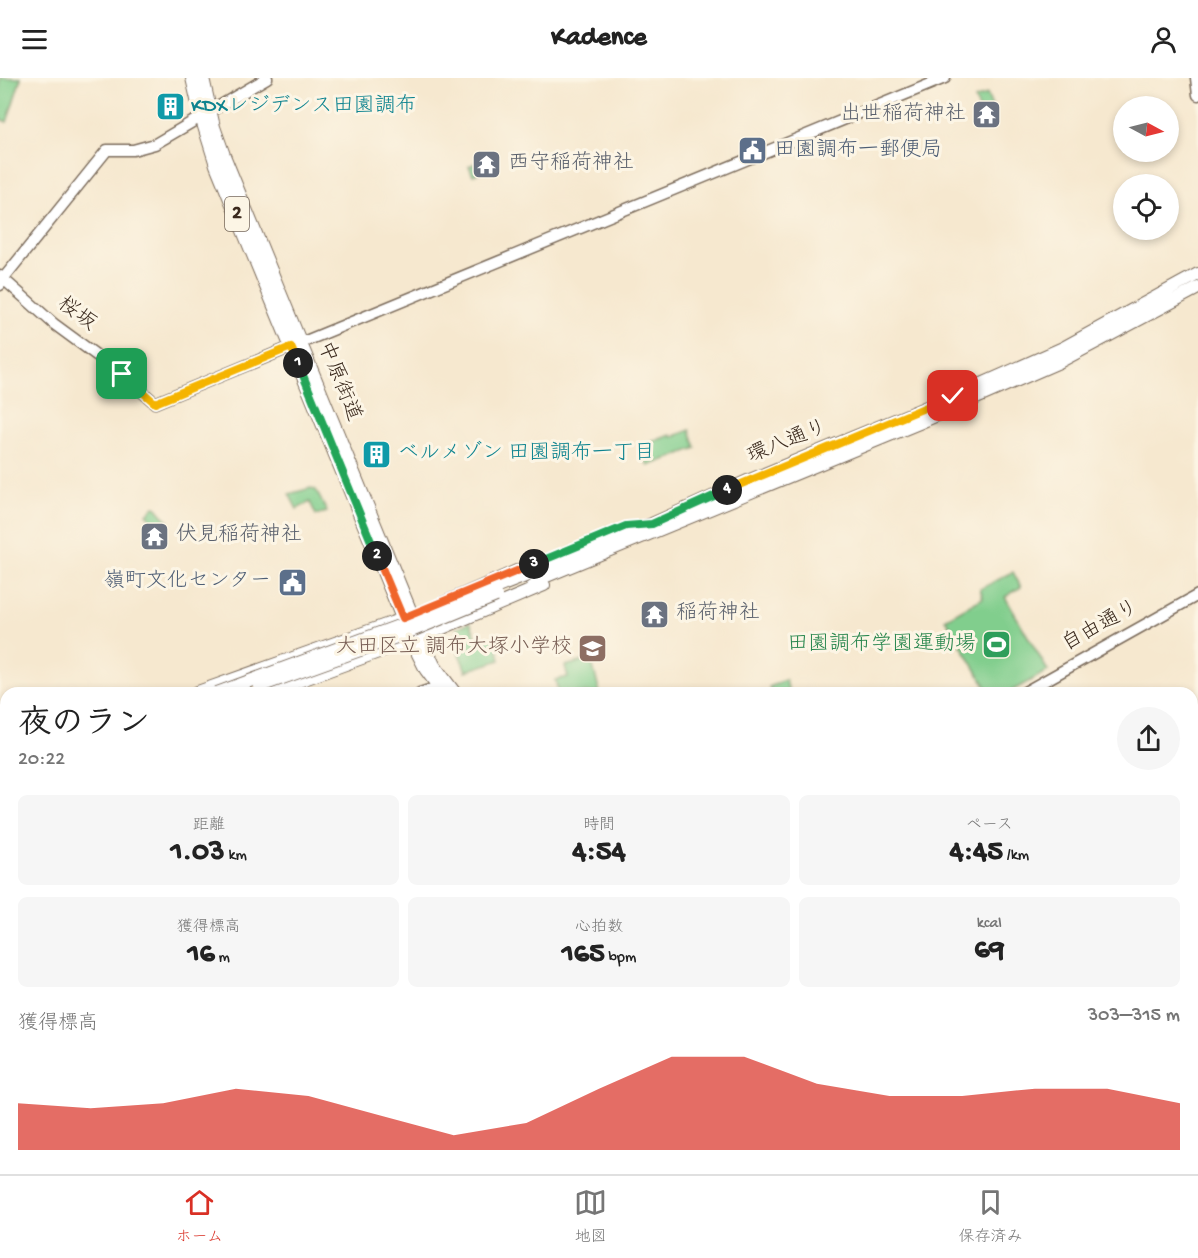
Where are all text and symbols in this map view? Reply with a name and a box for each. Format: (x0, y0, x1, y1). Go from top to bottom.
icon: menu (18, 23, 51, 56)
text: Kadence (551, 23, 647, 55)
icon: person (1147, 23, 1180, 56)
building icon: KDXレジデンス田園調布 (154, 91, 186, 123)
place label: KDXレジデンス田園調布 (191, 93, 416, 120)
north arrow (1113, 96, 1179, 162)
map controls (1113, 96, 1179, 240)
temple icon: 出世稲荷神社 (971, 99, 1003, 131)
place label: 出世稲荷神社 (840, 102, 966, 128)
public building icon: 田園調布一郵便局 (737, 135, 769, 167)
place label: 田園調布一郵便局 (774, 137, 942, 164)
temple icon: 西守稲荷神社 (471, 148, 503, 180)
place label: 西守稲荷神社 (508, 151, 634, 177)
button: locate (1113, 174, 1179, 240)
road number: 2 (225, 197, 249, 231)
street label: 桜坂 (52, 292, 101, 338)
street label: 中原街道 (311, 338, 367, 426)
pin (96, 348, 147, 399)
pin: 1 (283, 348, 313, 378)
text: 1 (295, 353, 301, 372)
icon: arrive (105, 357, 138, 390)
pin (927, 370, 978, 421)
icon: check (936, 379, 969, 412)
street label: 環八通り (744, 415, 832, 470)
building icon: ベルメゾン 田園調布一丁目 (361, 438, 393, 470)
place label: ベルメゾン 田園調布一丁目 (398, 440, 655, 467)
pin: 4 (712, 475, 742, 505)
text: 4 (723, 480, 731, 499)
temple icon: 伏見稲荷神社 (139, 520, 171, 552)
place label: 伏見稲荷神社 (176, 523, 302, 549)
pin: 2 (362, 541, 392, 571)
text: 2 (373, 546, 381, 565)
pin: 3 (519, 549, 549, 579)
text: 3 (530, 554, 538, 573)
public building icon: 嶺町文化センター (276, 566, 308, 598)
place label: 嶺町文化センター (104, 569, 271, 595)
street label: 自由通り (1057, 594, 1144, 658)
temple icon: 稲荷神社 (639, 598, 671, 630)
place label: 稲荷神社 (676, 601, 760, 627)
sports icon: 田園調布学園運動場 (981, 629, 1013, 661)
place label: 田園調布学園運動場 (787, 631, 976, 658)
school or university icon: 大田区立 調布大塚小学校 (577, 632, 609, 664)
place label: 大田区立 調布大塚小学校 (336, 634, 572, 661)
text: 夜のラン (18, 707, 150, 745)
button: share (1117, 707, 1180, 770)
text: 20:22 (18, 749, 65, 772)
text: 距離 (193, 817, 225, 836)
text: 時間 (583, 817, 615, 836)
text: ペース (966, 817, 1013, 836)
text: 1.03 (170, 836, 225, 871)
text: 4:54 (572, 836, 626, 871)
text: 4:45 (949, 836, 1003, 871)
text: km (225, 847, 247, 866)
text: /km (1003, 847, 1029, 866)
text: kcal (977, 915, 1002, 934)
text: 獲得標高 (177, 919, 241, 938)
text: 心拍数 (575, 919, 623, 938)
text: 69 (974, 934, 1004, 969)
text: 16 (187, 938, 215, 973)
text: 165 (562, 938, 605, 973)
text: m (215, 949, 230, 968)
text: bpm (605, 949, 636, 968)
text: 303–315 m (1088, 1005, 1180, 1028)
text: 獲得標高 (18, 1013, 98, 1036)
tab: ホーム (176, 1186, 223, 1248)
tab: 地図 (574, 1186, 607, 1248)
tab: 保存済み (958, 1186, 1022, 1248)

